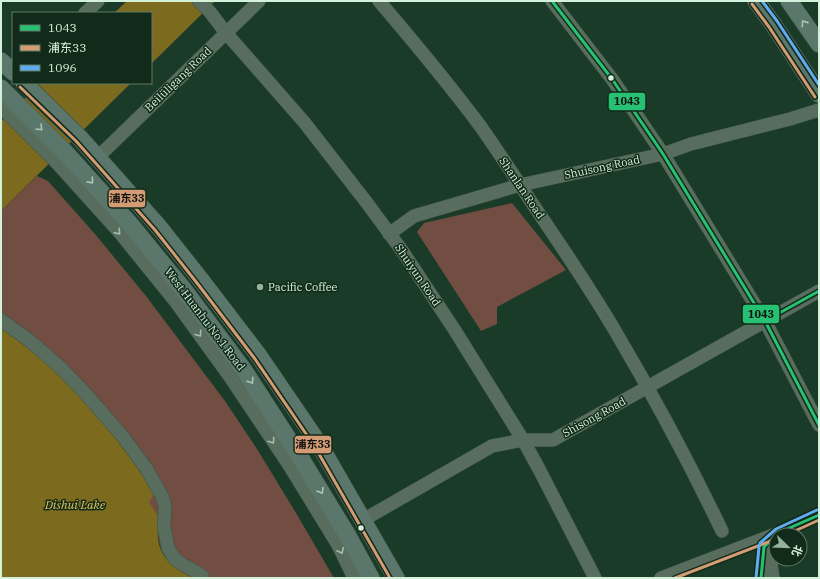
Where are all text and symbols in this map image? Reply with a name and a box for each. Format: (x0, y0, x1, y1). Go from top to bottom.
legend (12, 12, 152, 84)
text: 1043 (48, 20, 77, 35)
one-way arrow (802, 20, 809, 27)
text: 浦东33 (48, 40, 86, 55)
street label: Beilüligang Road (142, 43, 215, 114)
text: 1096 (48, 60, 77, 75)
unlabelled marker (606, 73, 616, 83)
line badge: 1043 (608, 92, 646, 111)
text: 1043 (614, 94, 640, 108)
one-way arrow (35, 123, 43, 131)
street label: Shuisong Road (563, 152, 641, 182)
street label: Shanlan Road (496, 154, 548, 222)
one-way arrow (86, 176, 94, 184)
line badge: 浦东33 (108, 189, 146, 208)
text: 浦东33 (109, 191, 145, 205)
one-way arrow (114, 227, 121, 234)
street label: Shuiyun Road (392, 241, 444, 309)
street label: West Huanhu No.1 Road (162, 265, 248, 373)
place label: Pacific Coffee (268, 280, 338, 294)
marker: Pacific Coffee (255, 282, 265, 292)
line badge: 1043 (742, 304, 780, 324)
text: 1043 (748, 307, 774, 321)
one-way arrow (194, 329, 201, 336)
one-way arrow (246, 377, 254, 384)
street label: Shisong Road (560, 394, 628, 440)
line badge: 浦东33 (294, 435, 332, 454)
one-way arrow (268, 437, 275, 444)
text: 浦东33 (295, 437, 331, 451)
one-way arrow (316, 487, 323, 494)
water label: Dishui Lake (44, 497, 106, 512)
unlabelled marker (356, 523, 366, 533)
north arrow (768, 527, 808, 567)
text: 北 (789, 543, 806, 559)
one-way arrow (336, 547, 344, 555)

